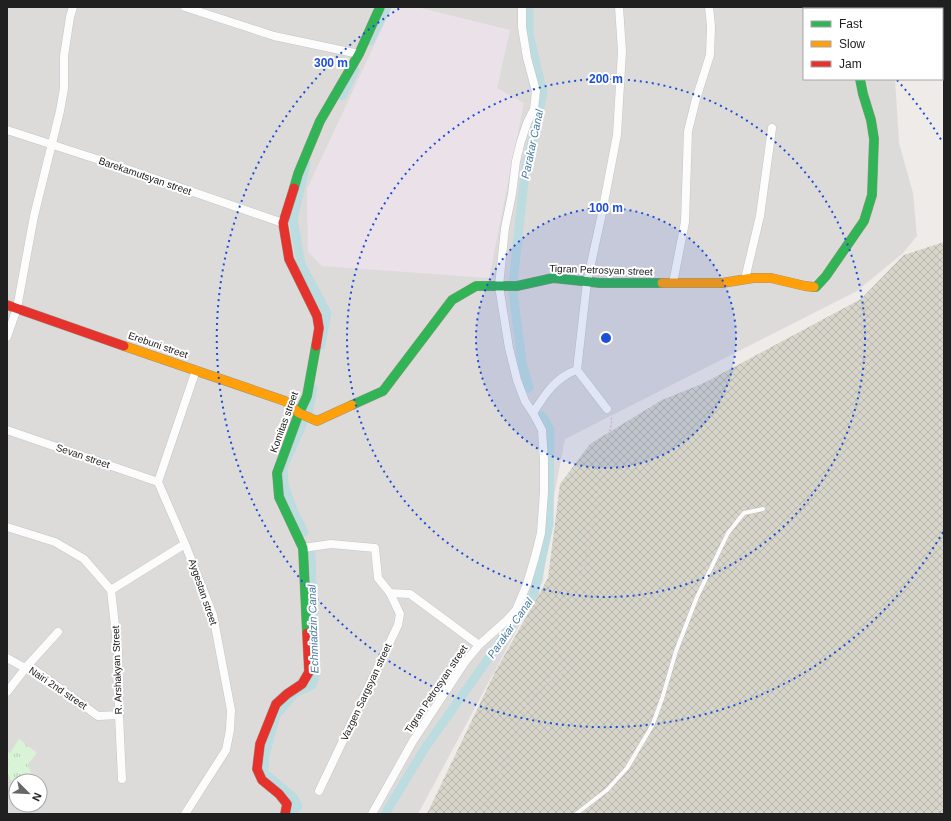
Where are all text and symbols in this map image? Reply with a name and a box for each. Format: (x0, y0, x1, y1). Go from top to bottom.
legend (803, 8, 943, 80)
text: Fast (839, 17, 863, 31)
text: Slow (839, 37, 865, 51)
text: 300 m (314, 56, 348, 70)
text: Jam (839, 57, 862, 71)
text: 200 m (589, 72, 623, 86)
water label: Parakar Canal (519, 108, 545, 180)
street label: Barekamutsyan street (97, 155, 193, 197)
text: 100 m (589, 201, 623, 215)
street label: Tigran Petrosyan street (549, 263, 653, 277)
street label: Erebuni street (127, 330, 189, 360)
centre of rings (599, 331, 613, 345)
street label: Komitas street (268, 390, 300, 454)
street label: Sevan street (55, 442, 112, 470)
street label: Aygestan street (187, 557, 220, 627)
water label: Echmiadzin Canal (305, 584, 321, 674)
water label: Parakar Canal (485, 595, 535, 660)
street label: R. Arshakyan Street (110, 625, 124, 715)
street label: Vazgen Sargsyan street (339, 641, 393, 742)
street label: Tigran Petrosyan street (402, 643, 470, 735)
street label: Nairi 2nd street (27, 664, 89, 712)
north arrow (8, 773, 48, 813)
text: N (30, 791, 44, 803)

